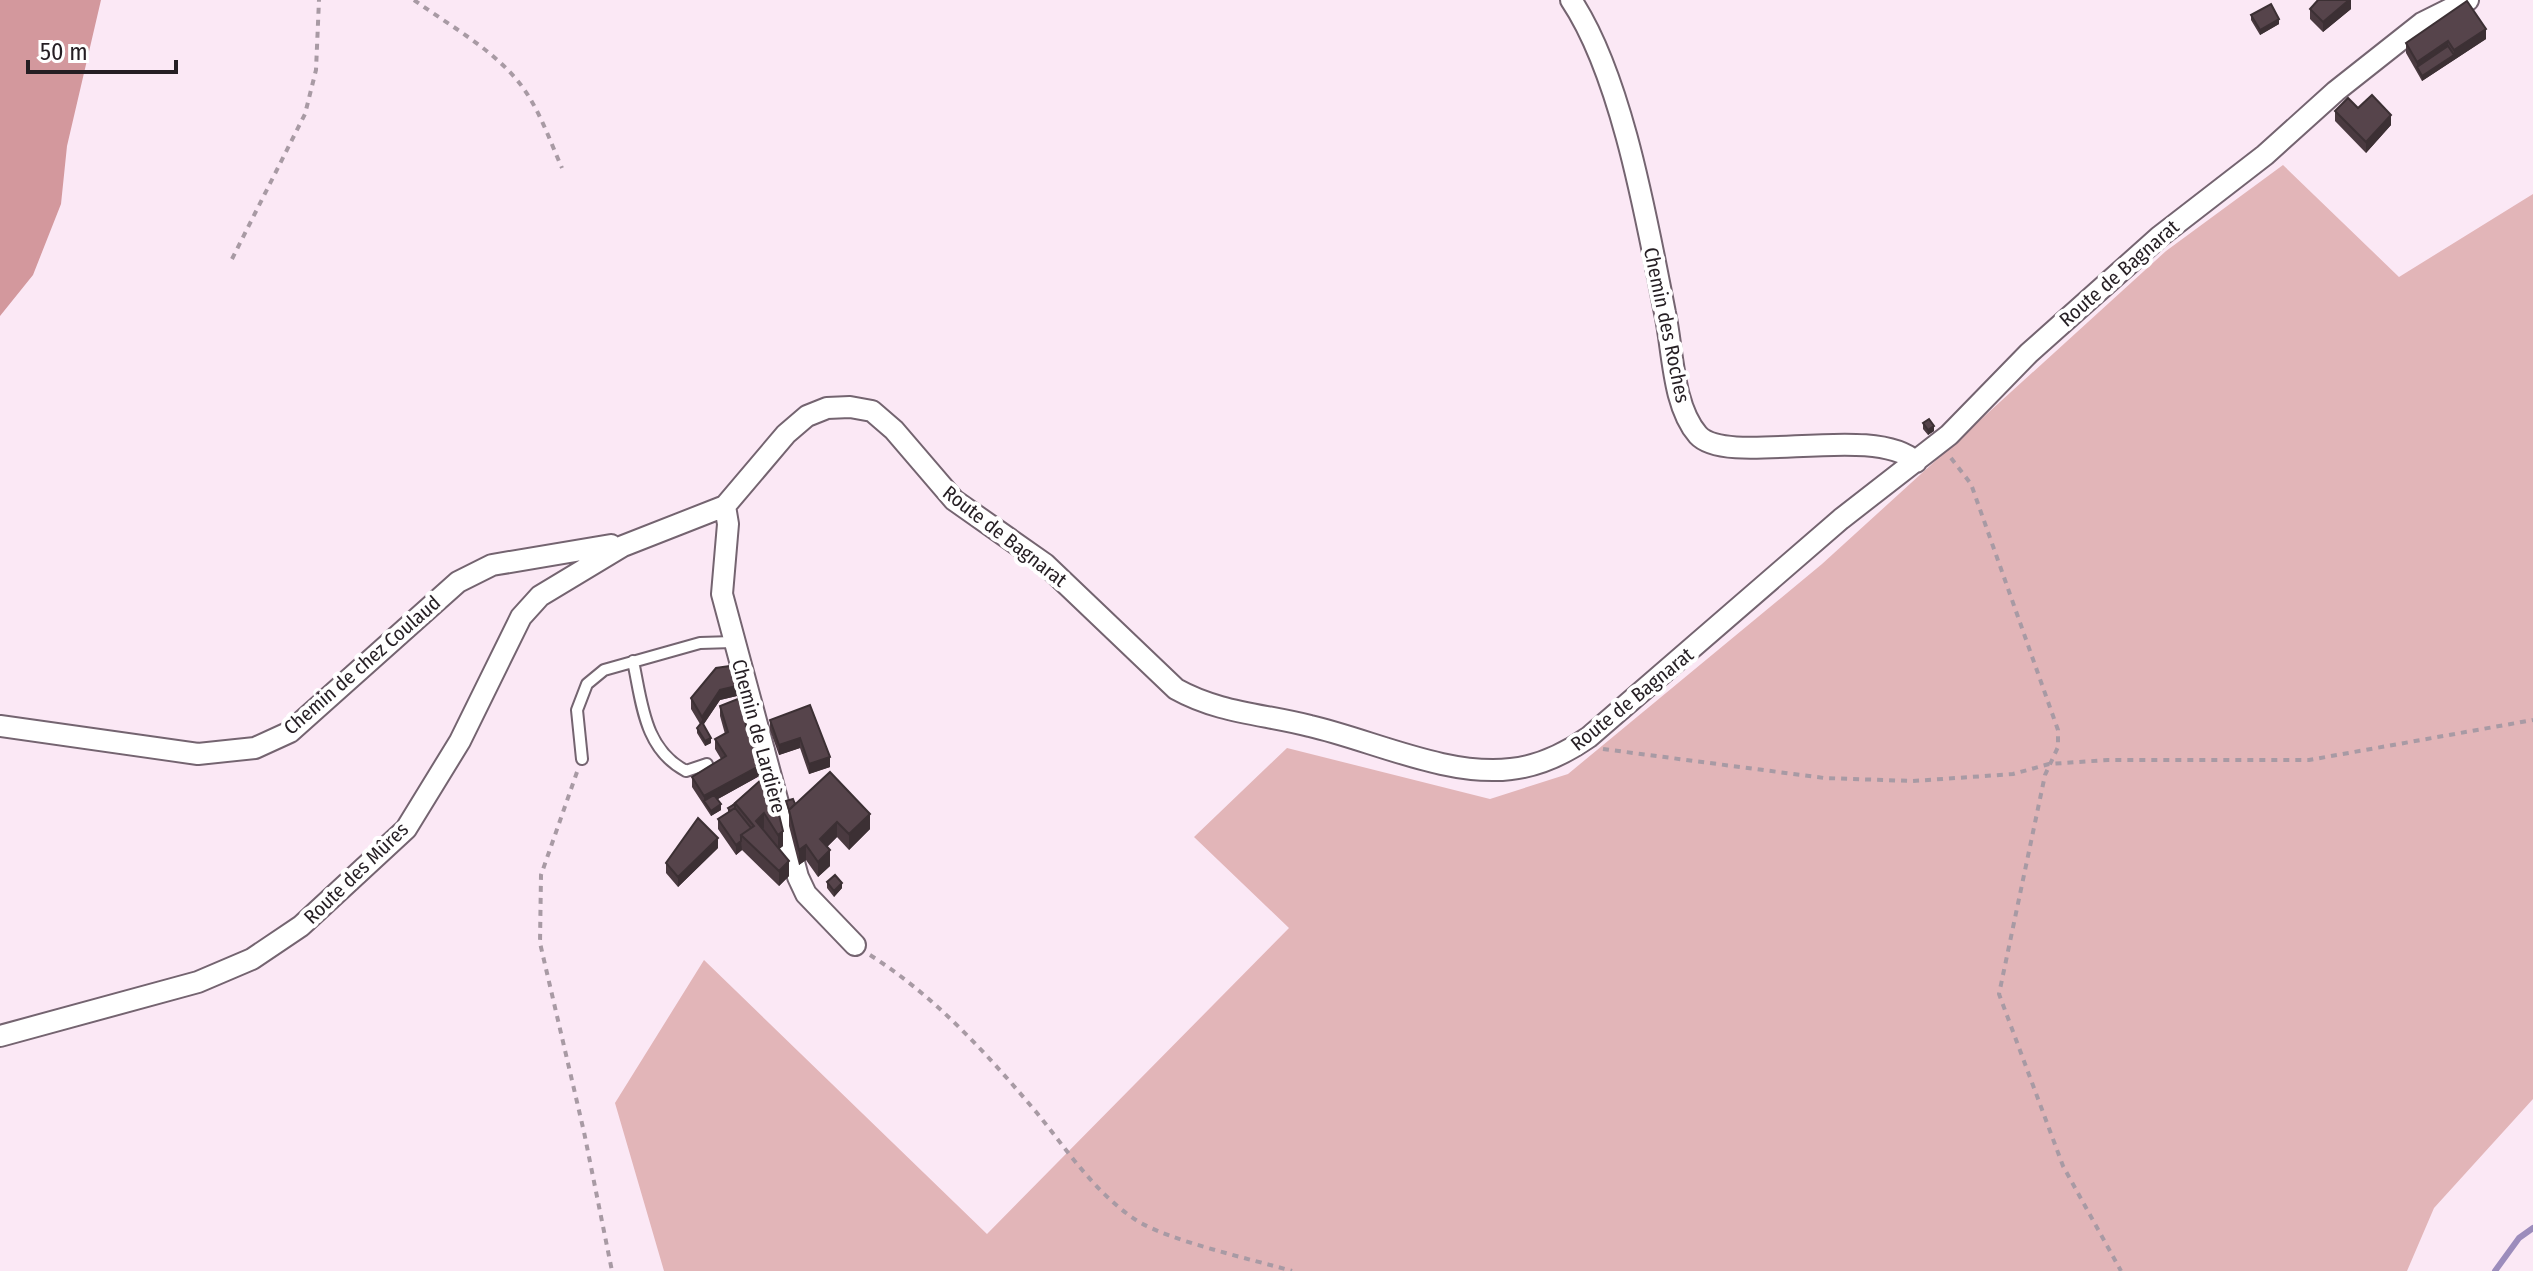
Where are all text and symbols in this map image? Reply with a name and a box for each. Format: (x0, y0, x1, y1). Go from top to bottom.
scale bar (28, 24, 176, 74)
text: 50 m (40, 38, 88, 66)
street label: Route de Bagnarat (2054, 214, 2184, 331)
street label: Chemin des Roches (1639, 245, 1695, 405)
street label: Route de Bagnarat (938, 480, 1072, 592)
street label: Chemin de chez Coulaud (279, 590, 445, 740)
street label: Route de Bagnarat (1566, 642, 1698, 756)
street label: Chemin de Lardière (727, 656, 791, 816)
street label: Route des Mûres (299, 817, 413, 929)

